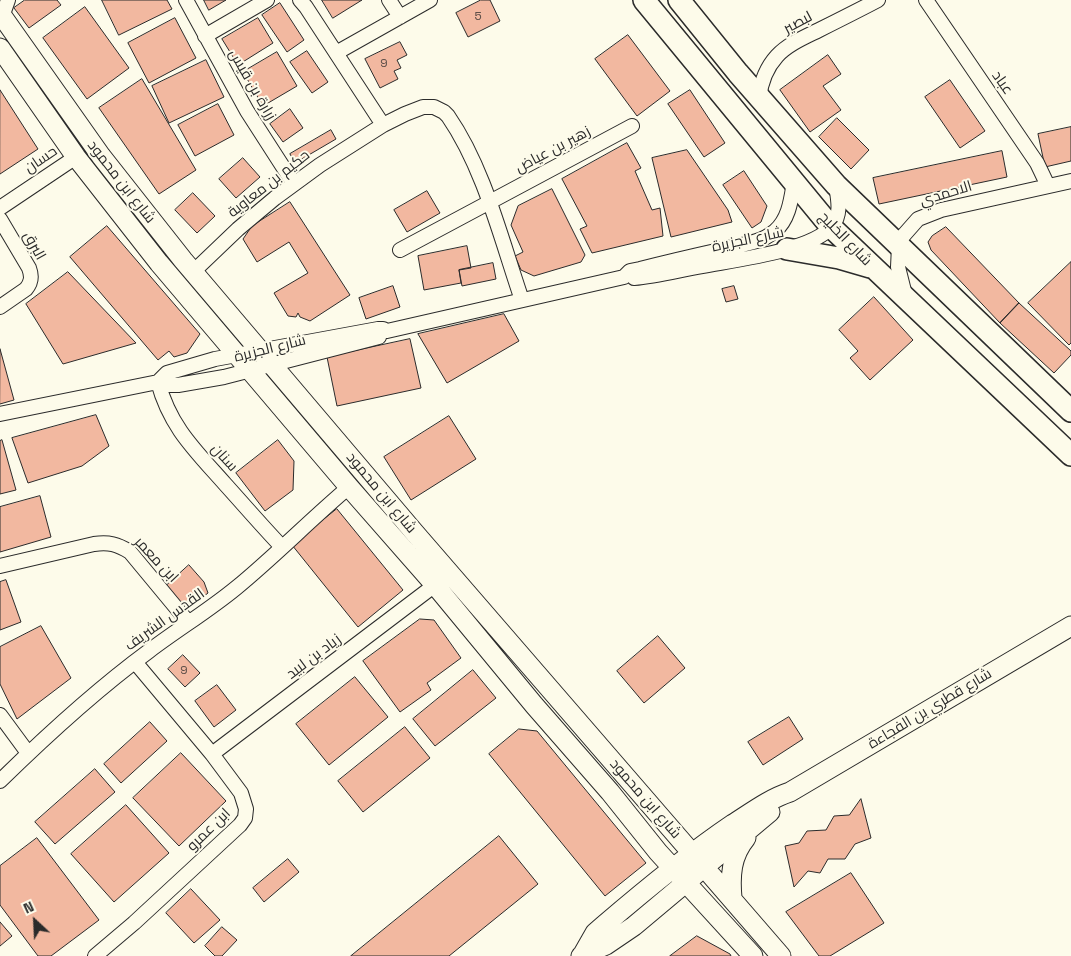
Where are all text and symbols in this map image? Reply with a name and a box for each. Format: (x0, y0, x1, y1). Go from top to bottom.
street label: لبصير (780, 8, 816, 38)
house number: 5 (474, 10, 482, 24)
street label: زرارة بن قيس (224, 46, 280, 124)
house number: 9 (380, 57, 388, 71)
street label: عباد (987, 68, 1017, 98)
street label: زهير بن عياض (512, 123, 594, 177)
street label: شارع ابن محمود (83, 137, 159, 227)
street label: حسان (21, 143, 61, 177)
street label: حكيم بن معاوية (224, 146, 314, 222)
street label: الاحمدي (918, 178, 974, 210)
street label: شارع الخليج (815, 208, 875, 270)
street label: شارع الجزيرة (710, 224, 786, 256)
street label: البرق (19, 229, 49, 263)
street label: شارع الجزيرة (232, 331, 308, 367)
street label: سنان (207, 440, 241, 476)
street label: شارع ابن محمود (342, 449, 420, 537)
street label: ابن معمر (130, 533, 182, 587)
street label: القدس الشريف (122, 585, 208, 655)
street label: زياد بن لبيد (283, 631, 345, 683)
house number: 9 (180, 664, 188, 678)
street label: شارع قطري بن الفجاءة (865, 665, 995, 753)
street label: شارع ابن محمود (605, 755, 685, 843)
street label: ابن عمرو (183, 805, 235, 855)
north arrow (10, 896, 60, 946)
text: N (21, 897, 37, 918)

